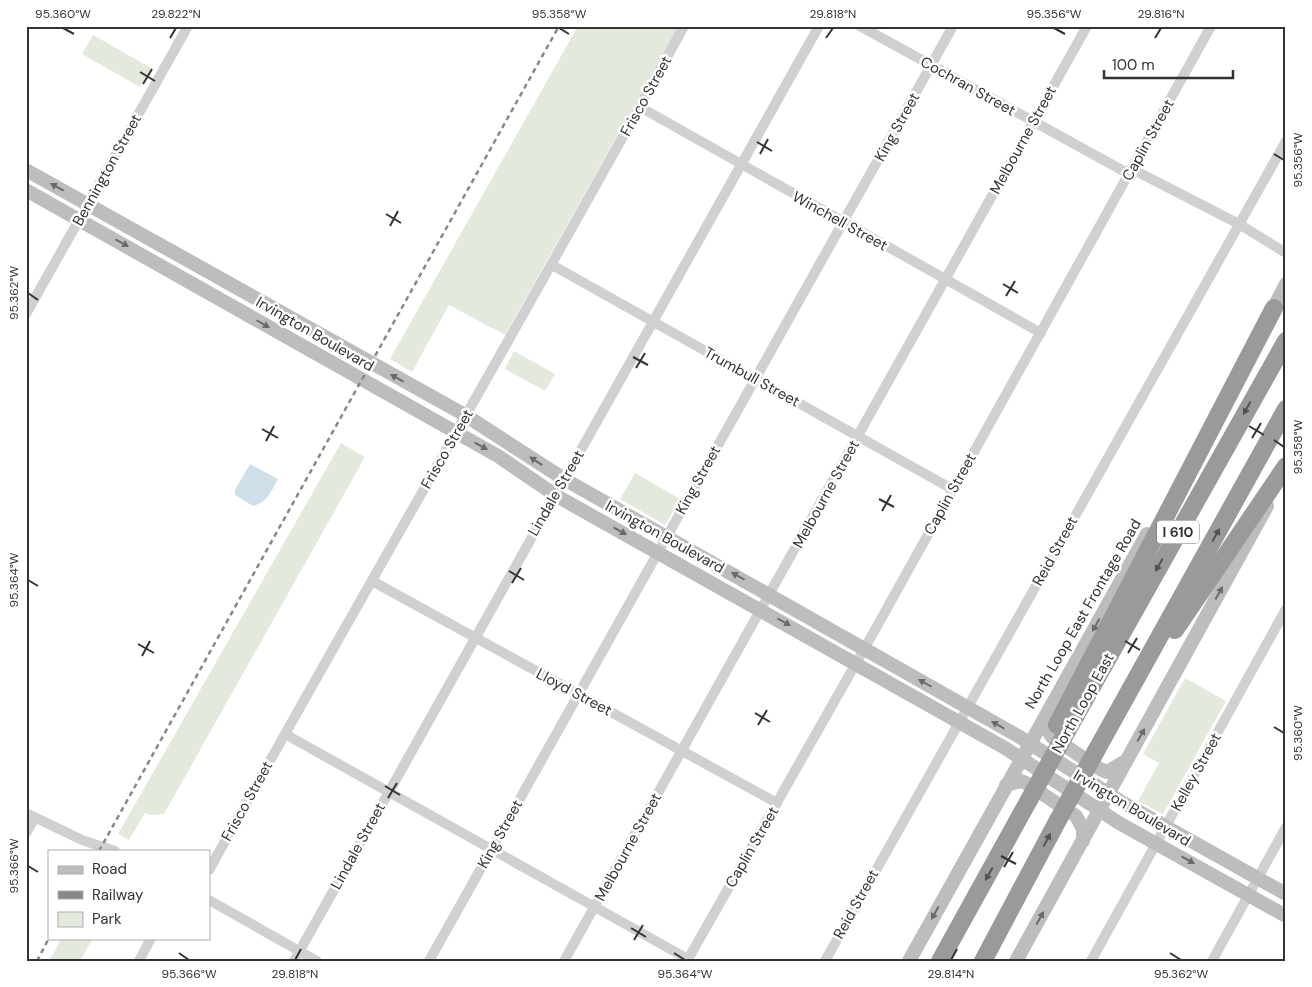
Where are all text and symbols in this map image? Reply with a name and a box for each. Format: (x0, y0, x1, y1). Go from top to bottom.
text: 95.360°W (35, 6, 91, 22)
text: 29.822°N (151, 6, 201, 22)
text: 95.358°W (532, 6, 587, 22)
text: 29.818°N (810, 6, 856, 22)
text: 95.356°W (1027, 6, 1082, 22)
text: 29.816°N (1137, 6, 1185, 22)
scale bar (1104, 48, 1233, 80)
street label: Frisco Street (616, 52, 676, 140)
street label: Cochran Street (917, 52, 1019, 120)
text: 100 m (1112, 55, 1155, 75)
street label: Melbourne Street (985, 82, 1061, 198)
street label: King Street (870, 89, 924, 165)
street label: Caplin Street (1117, 96, 1179, 184)
street label: Bennington Street (68, 110, 146, 230)
text: 95.356°W (1290, 132, 1306, 187)
one-way arrow (50, 183, 65, 191)
street label: Winchell Street (789, 187, 891, 255)
one-way arrow (115, 239, 129, 247)
text: 95.362°W (6, 266, 22, 320)
street label: Irvington Boulevard (252, 292, 378, 376)
one-way arrow (256, 319, 270, 328)
street label: Trumbull Street (701, 342, 803, 412)
one-way arrow (389, 374, 404, 382)
one-way arrow (1243, 401, 1251, 416)
street label: Frisco Street (416, 405, 478, 492)
text: 95.358°W (1290, 419, 1306, 474)
street label: Melbourne Street (788, 436, 864, 552)
one-way arrow (474, 442, 488, 450)
street label: King Street (671, 442, 725, 518)
street label: Lindale Street (523, 446, 589, 540)
street label: Caplin Street (919, 450, 981, 538)
one-way arrow (529, 456, 543, 466)
street label: Irvington Boulevard (602, 496, 728, 578)
street label: Reid Street (1028, 513, 1082, 589)
street label: North Loop East Frontage Road (1021, 516, 1145, 712)
road number: I 610 (1157, 520, 1199, 544)
one-way arrow (613, 526, 626, 535)
one-way arrow (1212, 527, 1220, 542)
text: 95.364°W (6, 552, 22, 607)
one-way arrow (1155, 559, 1164, 572)
one-way arrow (731, 572, 744, 581)
one-way arrow (1215, 586, 1223, 600)
one-way arrow (1092, 617, 1100, 632)
one-way arrow (778, 618, 791, 627)
street label: North Loop East (1048, 650, 1118, 756)
street label: Lloyd Street (533, 664, 615, 720)
one-way arrow (918, 678, 931, 687)
text: 95.360°W (1290, 705, 1306, 761)
one-way arrow (992, 720, 1005, 729)
one-way arrow (1136, 729, 1145, 742)
street label: Kelley Street (1166, 729, 1226, 815)
street label: Frisco Street (217, 757, 277, 845)
street label: Irvington Boulevard (1070, 765, 1194, 851)
street label: Melbourne Street (590, 789, 666, 905)
street label: King Street (473, 796, 527, 872)
street label: Lindale Street (326, 799, 390, 893)
street label: Caplin Street (721, 803, 783, 891)
one-way arrow (1043, 833, 1051, 848)
text: 95.366°W (6, 838, 22, 894)
legend (48, 850, 210, 940)
one-way arrow (1181, 856, 1194, 865)
text: Road (92, 859, 127, 879)
street label: Reid Street (829, 866, 883, 942)
one-way arrow (985, 866, 993, 881)
text: Railway (92, 885, 144, 905)
one-way arrow (930, 907, 939, 920)
text: Park (92, 909, 122, 929)
one-way arrow (1036, 911, 1044, 925)
text: 95.366°W (161, 966, 217, 982)
text: 29.818°N (272, 966, 318, 982)
text: 95.364°W (658, 966, 713, 982)
text: 29.814°N (928, 966, 974, 982)
text: 95.362°W (1154, 966, 1208, 982)

